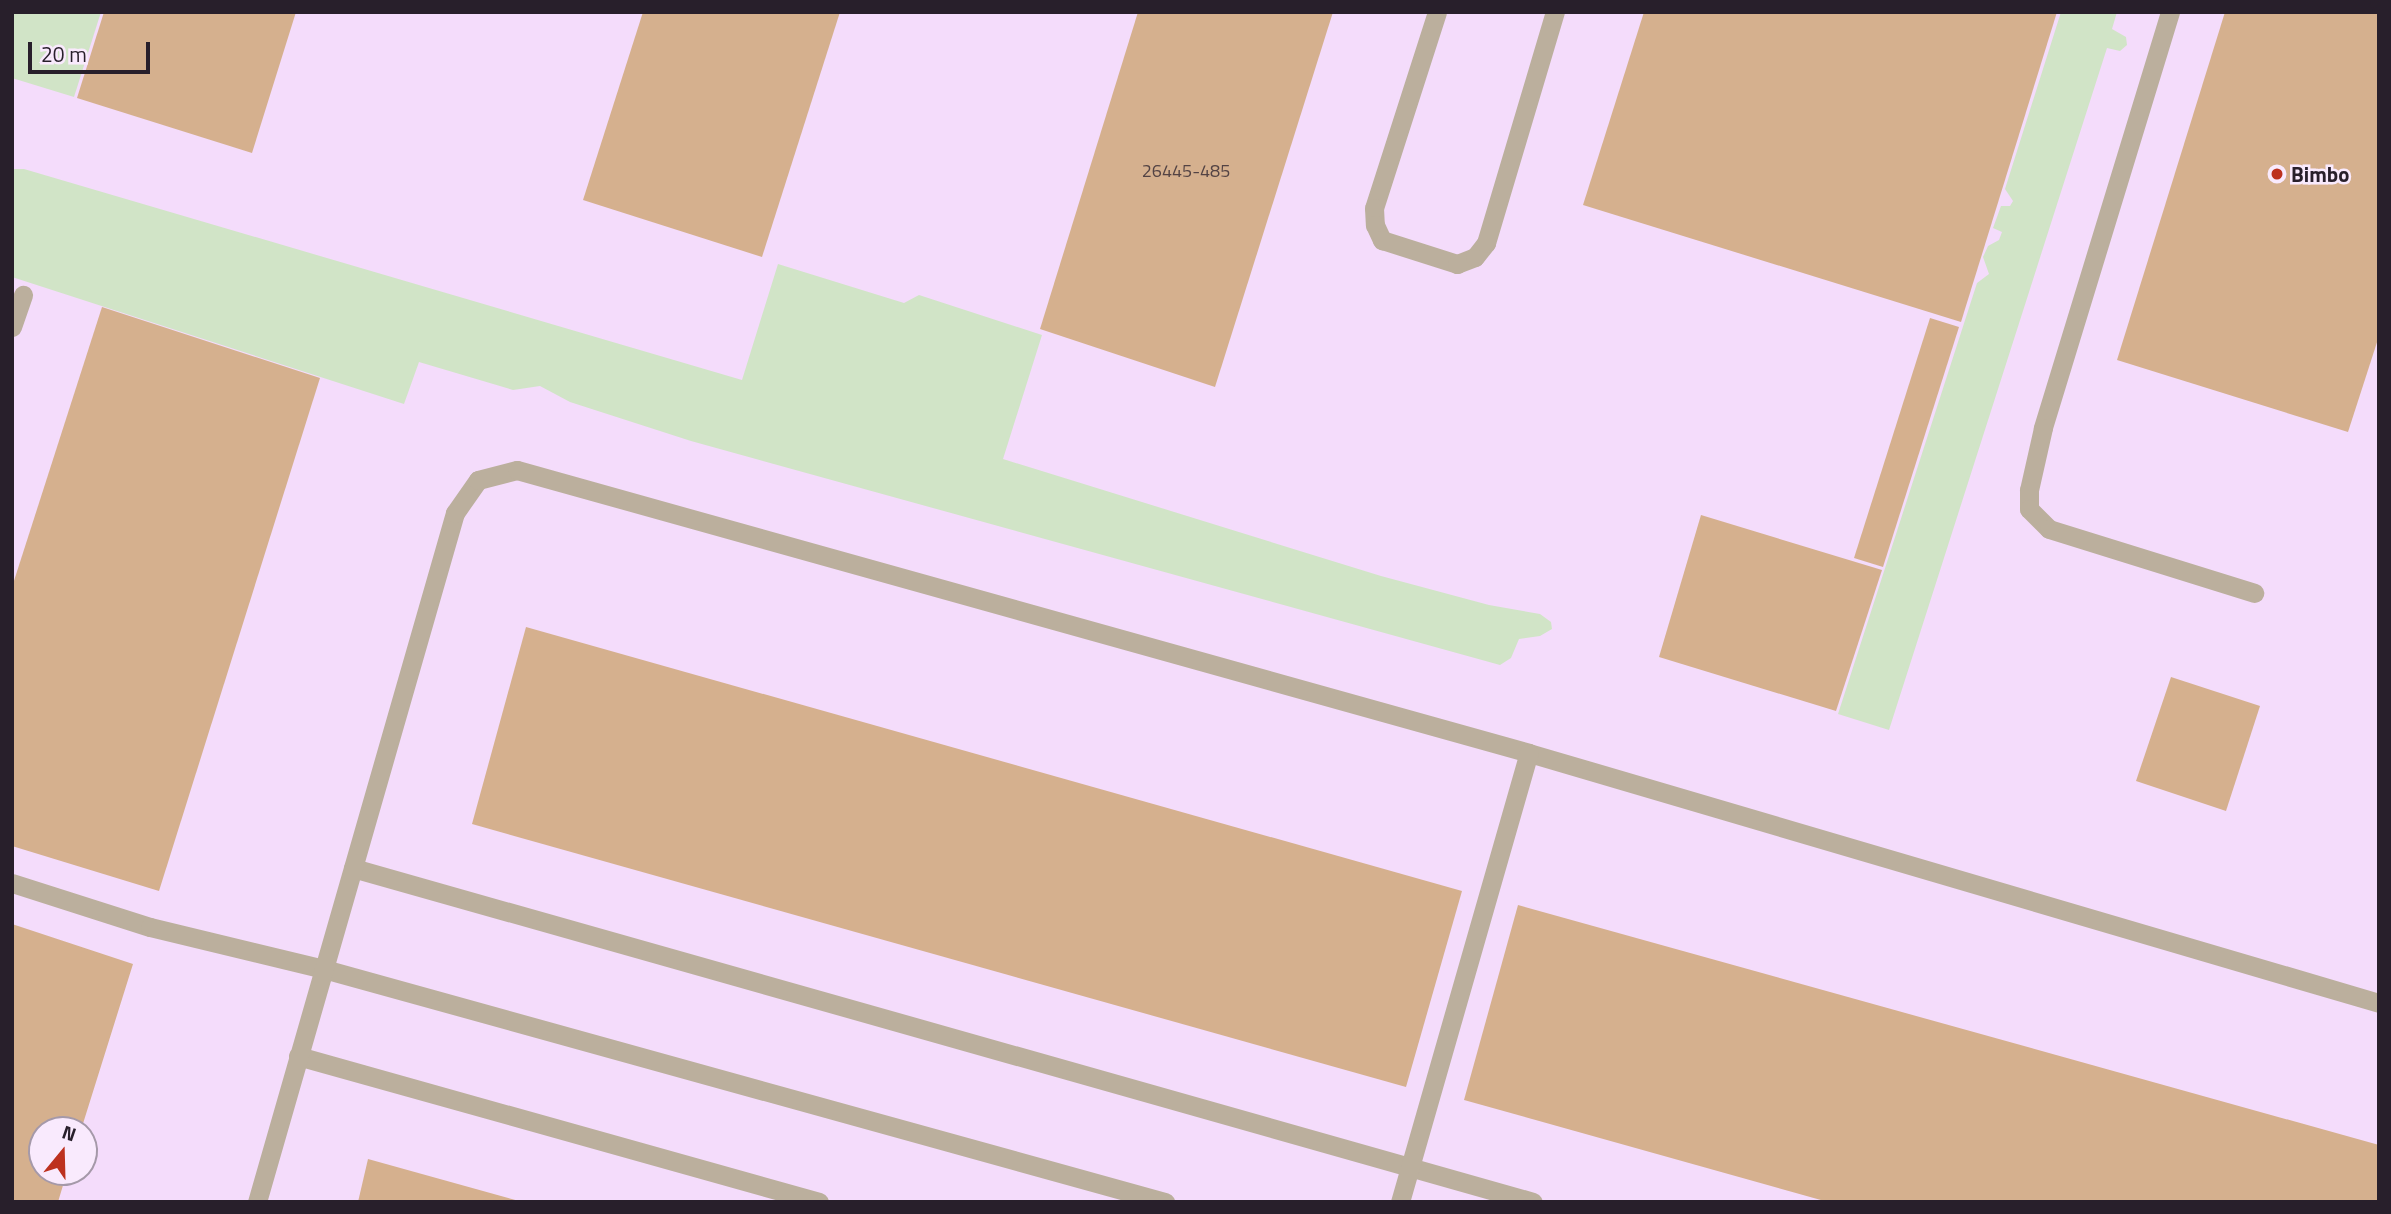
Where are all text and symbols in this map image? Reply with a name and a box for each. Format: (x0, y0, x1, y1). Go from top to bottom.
scale bar (32, 28, 154, 72)
text: 20 m (41, 38, 87, 70)
house number: 26445-485 (1142, 160, 1230, 182)
place label: Bimbo (2291, 161, 2349, 187)
marker: Bimbo (2269, 166, 2285, 182)
north arrow (28, 1116, 98, 1186)
text: N (58, 1117, 80, 1148)

